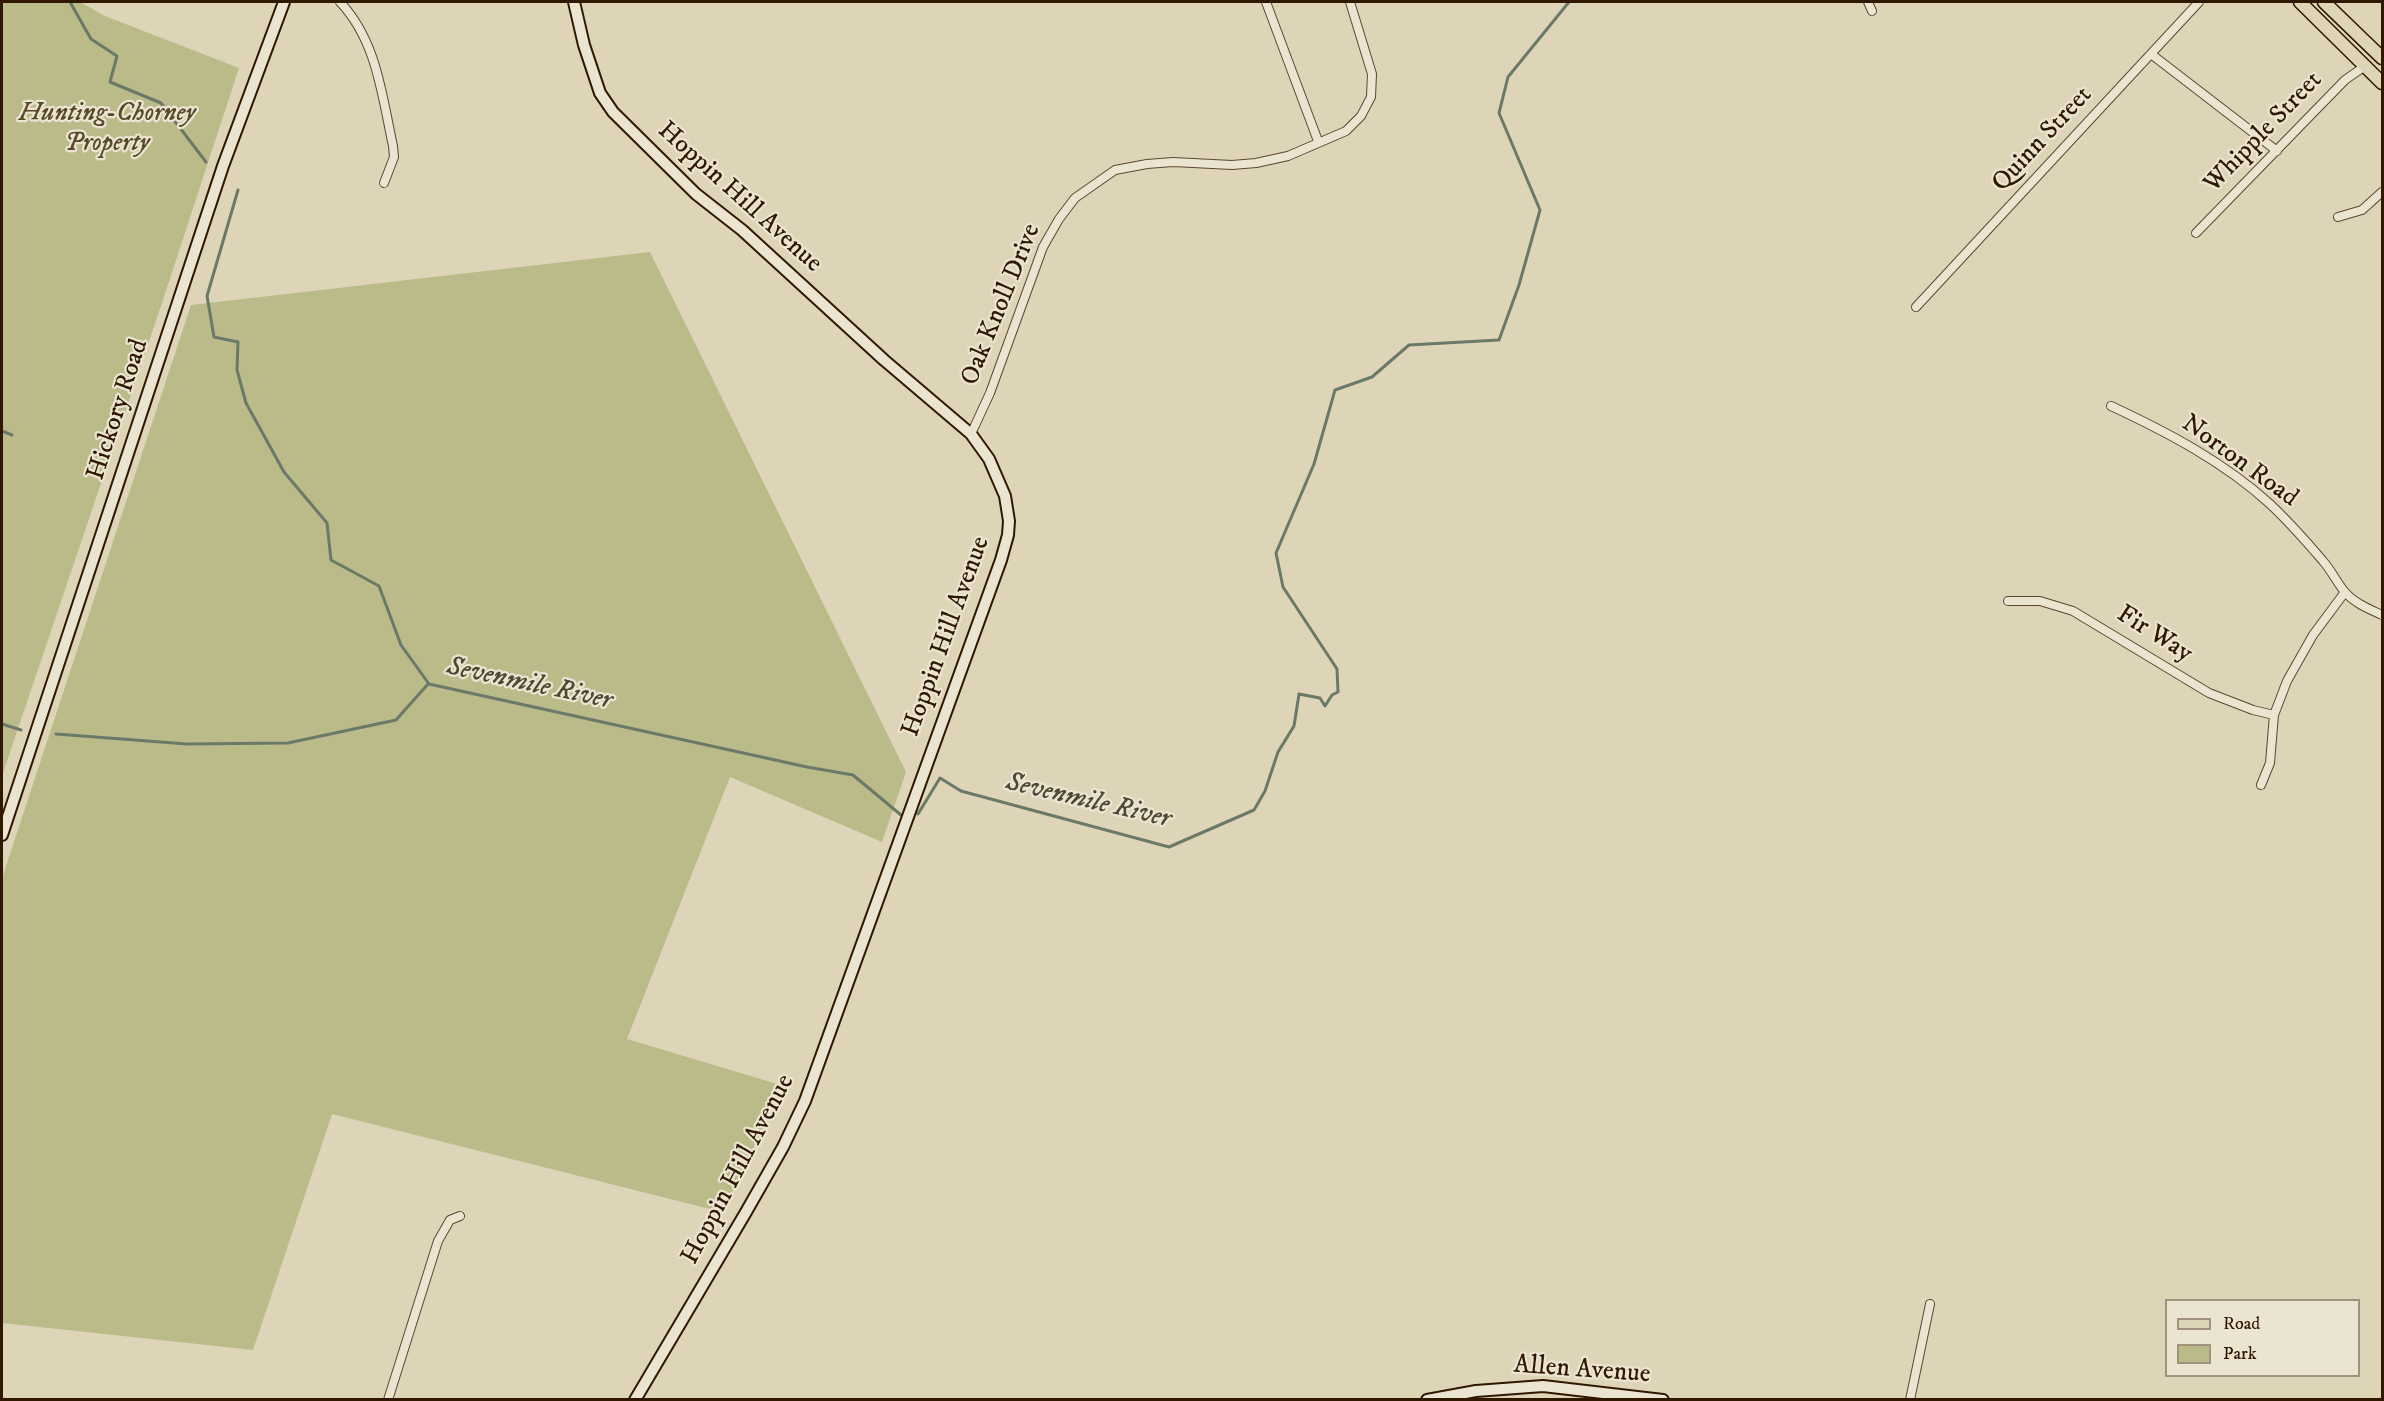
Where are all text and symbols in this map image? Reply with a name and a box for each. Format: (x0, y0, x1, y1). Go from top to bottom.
street label: Whipple Street (2198, 66, 2330, 200)
street label: Quinn Street (1986, 81, 2100, 199)
park label: Hunting-Chorney Property (18, 99, 196, 160)
street label: Hoppin Hill Avenue (650, 116, 828, 280)
street label: Oak Knoll Drive (955, 220, 1049, 390)
street label: Hickory Road (82, 336, 156, 484)
street label: Norton Road (2174, 409, 2304, 515)
street label: Hoppin Hill Avenue (896, 533, 998, 741)
street label: Fir Way (2110, 600, 2198, 670)
water label: Sevenmile River (443, 652, 615, 718)
water label: Sevenmile River (1002, 767, 1174, 837)
street label: Hoppin Hill Avenue (676, 1070, 802, 1270)
legend (2165, 1299, 2360, 1377)
text: Road (2223, 1313, 2260, 1335)
text: Park (2223, 1343, 2257, 1365)
street label: Allen Avenue (1513, 1351, 1651, 1391)

